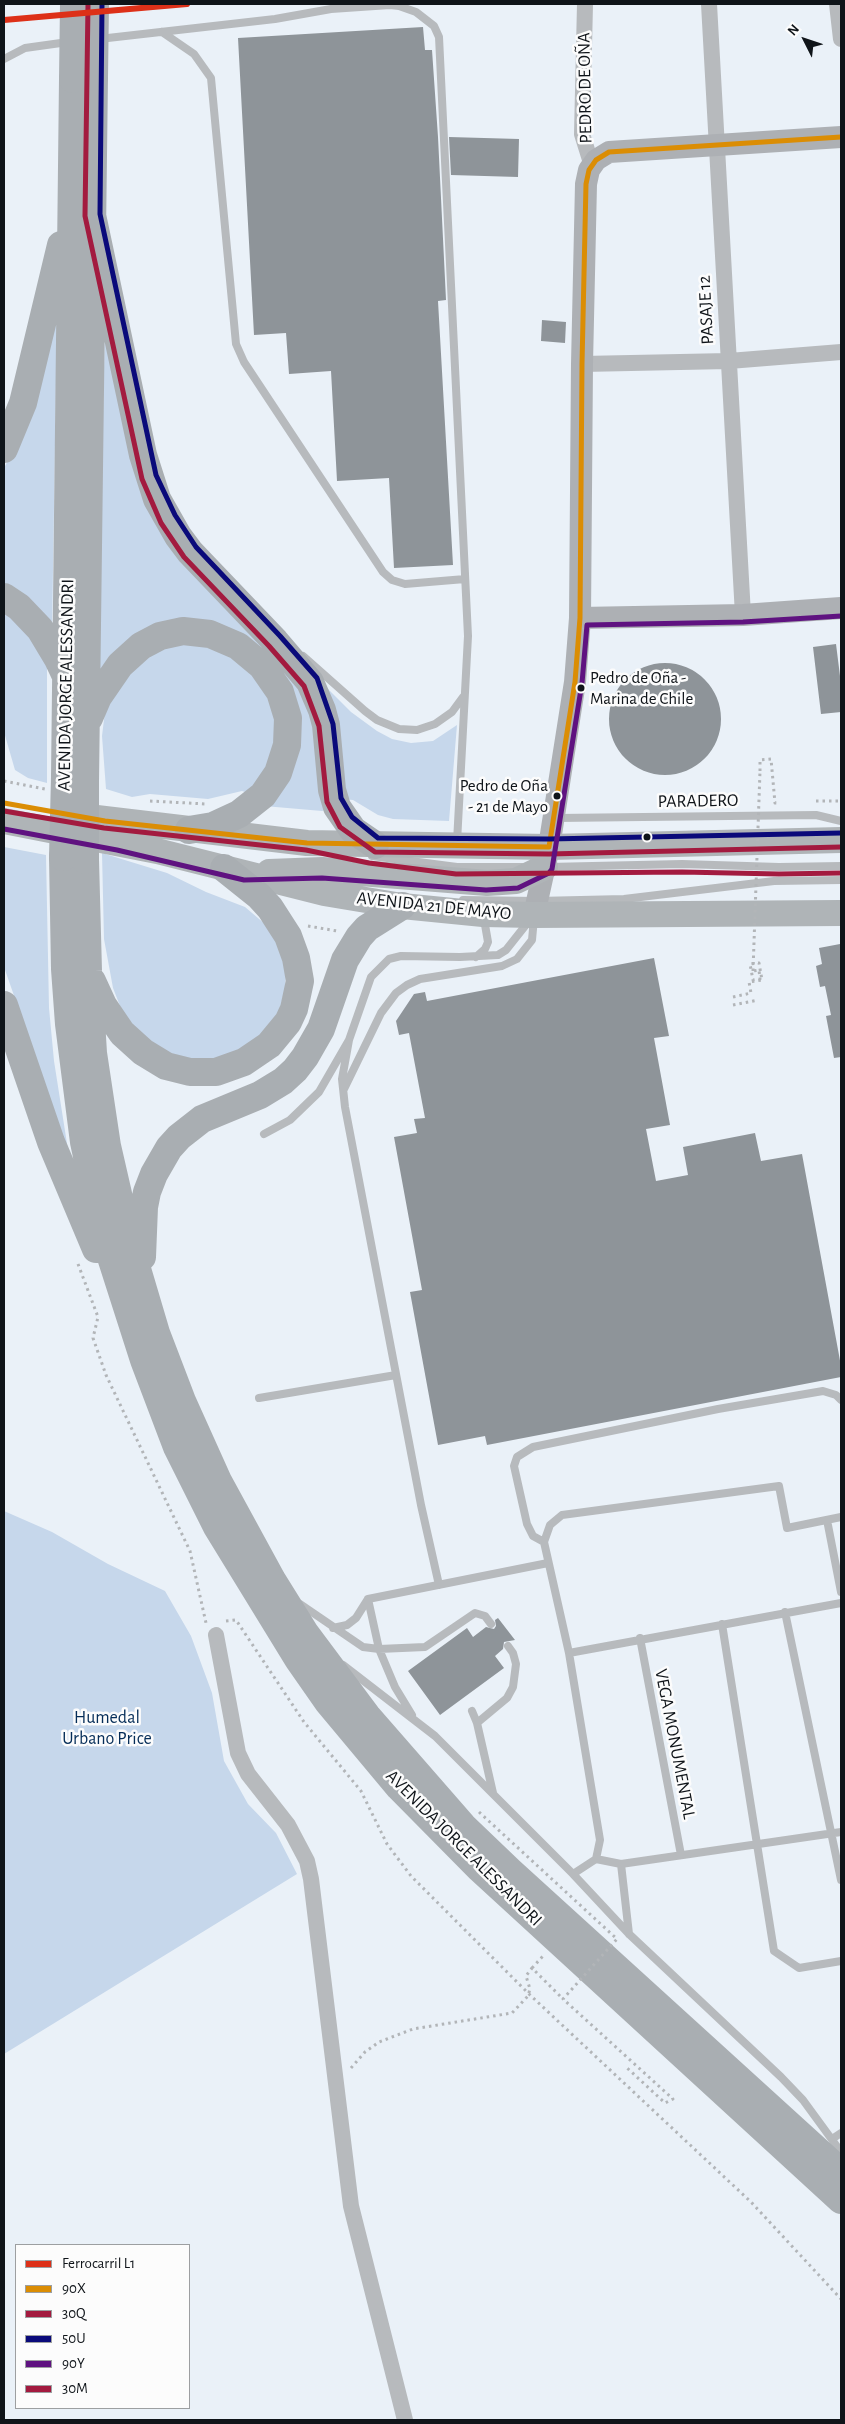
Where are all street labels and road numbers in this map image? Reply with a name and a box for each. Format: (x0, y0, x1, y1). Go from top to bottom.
street label: PEDRO DE OÑA (573, 32, 597, 144)
street label: PASAJE 12 (693, 275, 719, 345)
street label: AVENIDA JORGE ALESSANDRI (53, 579, 79, 791)
street label: PARADERO (657, 789, 739, 813)
street label: AVENIDA 21 DE MAYO (356, 887, 512, 925)
street label: VEGA MONUMENTAL (650, 1667, 700, 1821)
street label: AVENIDA JORGE ALESSANDRI (381, 1765, 547, 1931)

